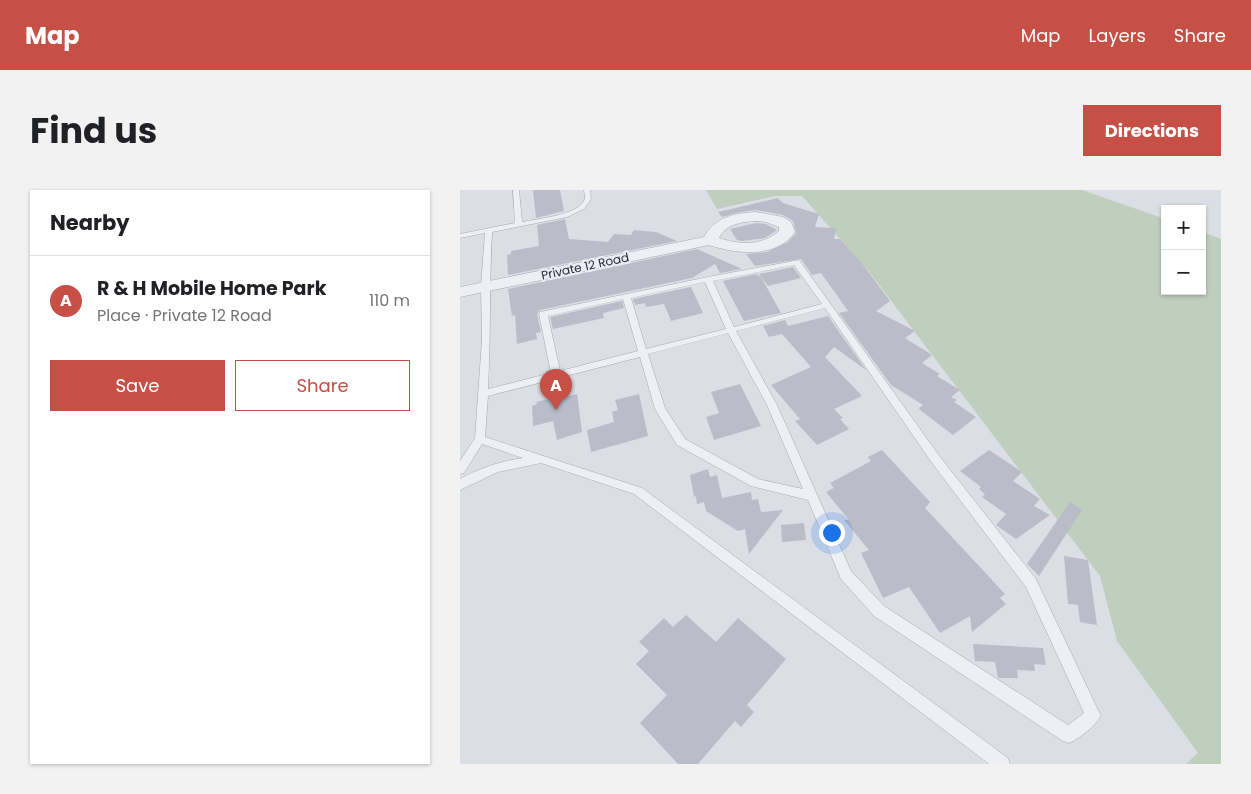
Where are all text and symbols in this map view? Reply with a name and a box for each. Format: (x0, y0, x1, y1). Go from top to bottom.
text: Map (25, 19, 80, 52)
text: Map (1021, 23, 1061, 48)
text: Layers (1089, 23, 1146, 48)
text: Share (1174, 23, 1226, 48)
button: Directions (1083, 105, 1221, 156)
text: Find us (30, 106, 157, 155)
map controls (1161, 205, 1206, 295)
button: + (1161, 205, 1206, 250)
text: Nearby (50, 208, 130, 237)
street label: Private 12 Road (540, 248, 630, 284)
button: − (1161, 250, 1206, 295)
text: R & H Mobile Home Park (97, 275, 326, 302)
text: A (60, 289, 72, 312)
text: 110 m (369, 289, 410, 312)
text: Place · Private 12 Road (97, 304, 272, 327)
button: Save (50, 360, 225, 411)
button: Share (235, 360, 410, 411)
pin: A (540, 369, 572, 410)
your location (819, 520, 845, 546)

